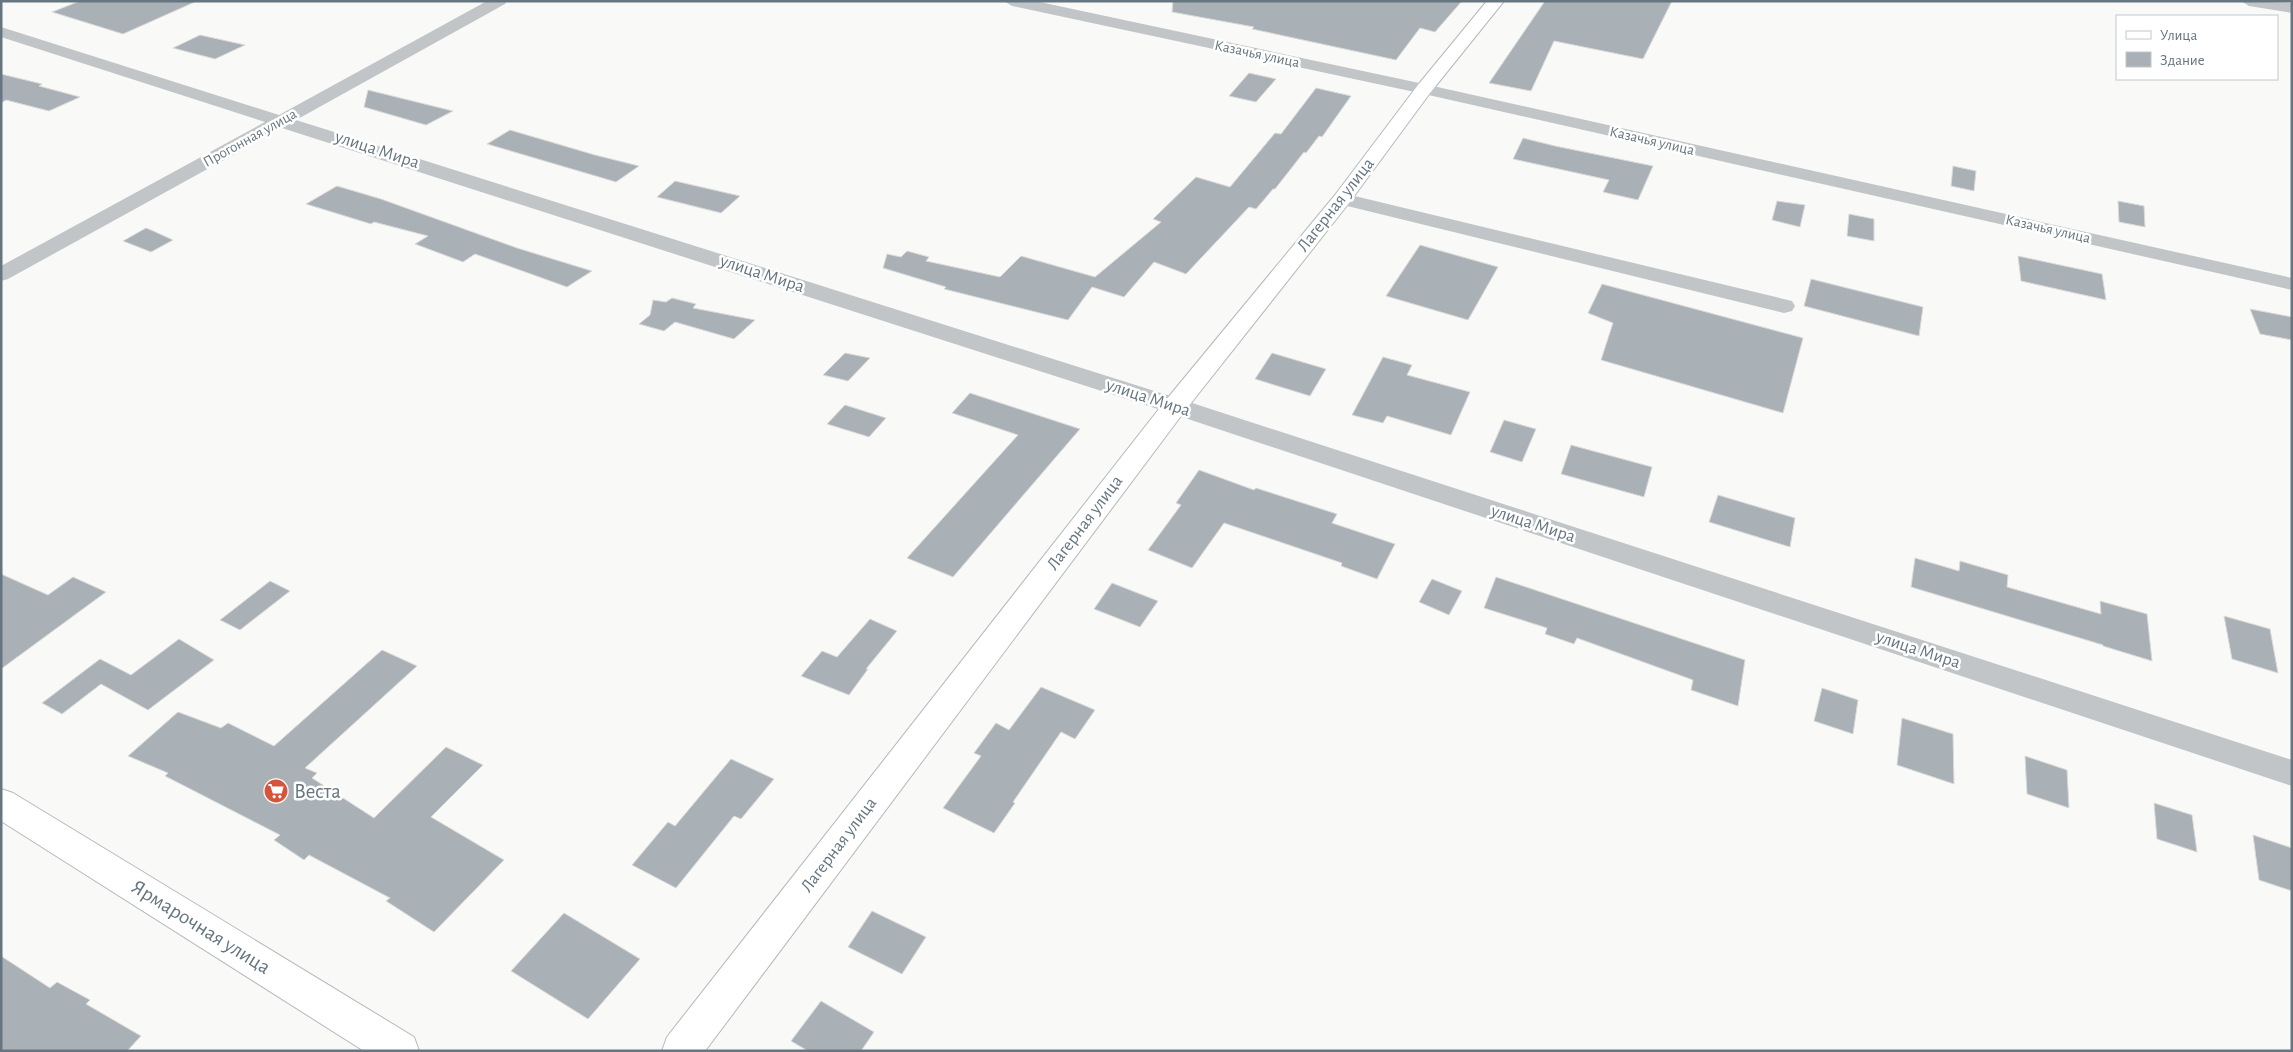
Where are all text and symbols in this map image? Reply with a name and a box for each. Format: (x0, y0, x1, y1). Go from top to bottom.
legend (2116, 15, 2278, 80)
text: Улица (2160, 28, 2197, 43)
street label: Казачья улица (1213, 38, 1301, 70)
text: Здание (2160, 53, 2205, 68)
street label: Прогонная улица (201, 106, 299, 170)
street label: Казачья улица (1608, 124, 1696, 158)
street label: улица Мира (332, 128, 421, 172)
street label: Лагерная улица (1294, 155, 1378, 255)
street label: Казачья улица (2004, 212, 2092, 246)
street label: улица Мира (717, 252, 806, 296)
street label: улица Мира (1103, 376, 1192, 420)
street label: Лагерная улица (1044, 472, 1126, 574)
street label: улица Мира (1488, 502, 1577, 546)
street label: улица Мира (1873, 628, 1962, 672)
supermarket icon: Веста (263, 778, 289, 804)
place label: Веста (294, 781, 341, 802)
street label: Лагерная улица (798, 794, 880, 896)
street label: Ярмарочная улица (128, 876, 274, 978)

